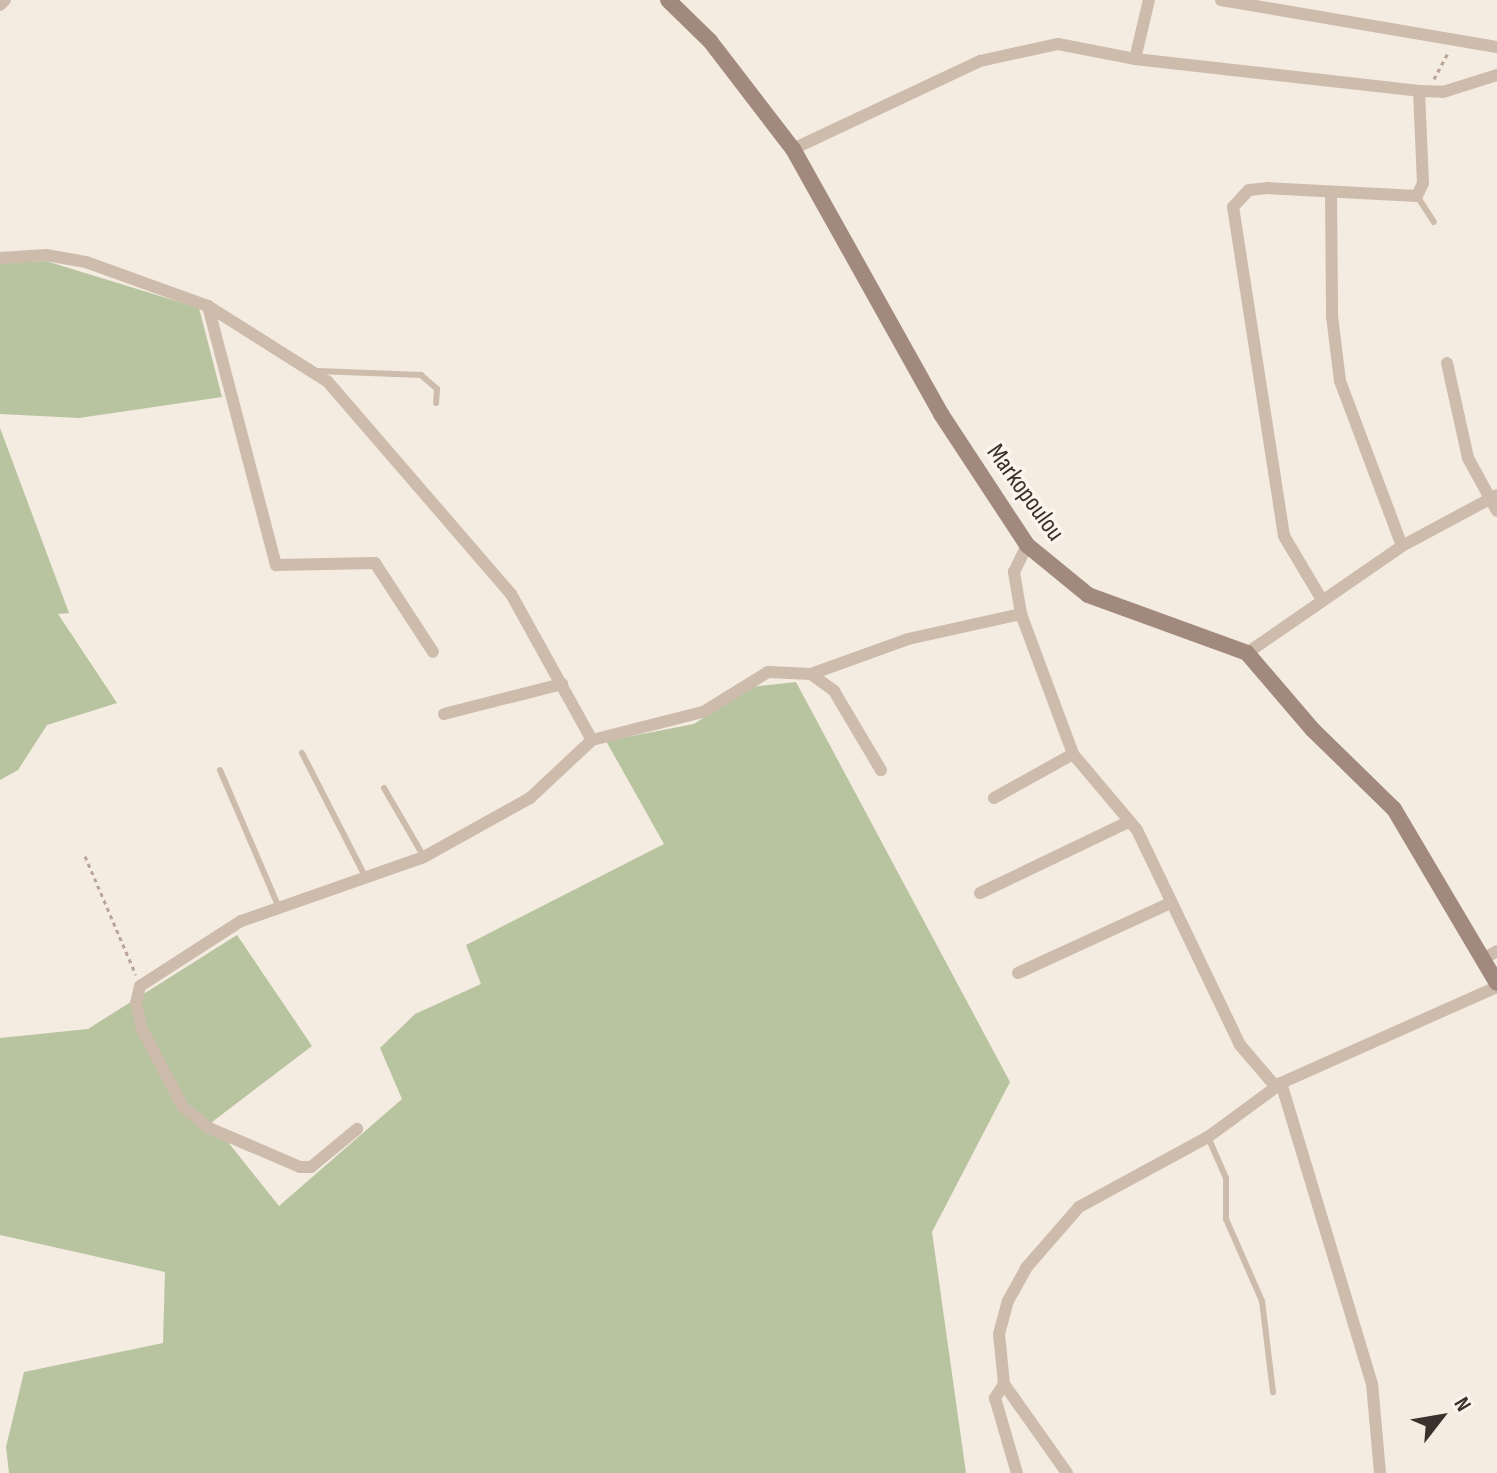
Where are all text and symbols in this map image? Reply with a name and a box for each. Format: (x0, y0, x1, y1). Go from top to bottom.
street label: Markopoulou (979, 438, 1071, 548)
north arrow (1401, 1377, 1481, 1457)
text: N (1447, 1392, 1477, 1416)

